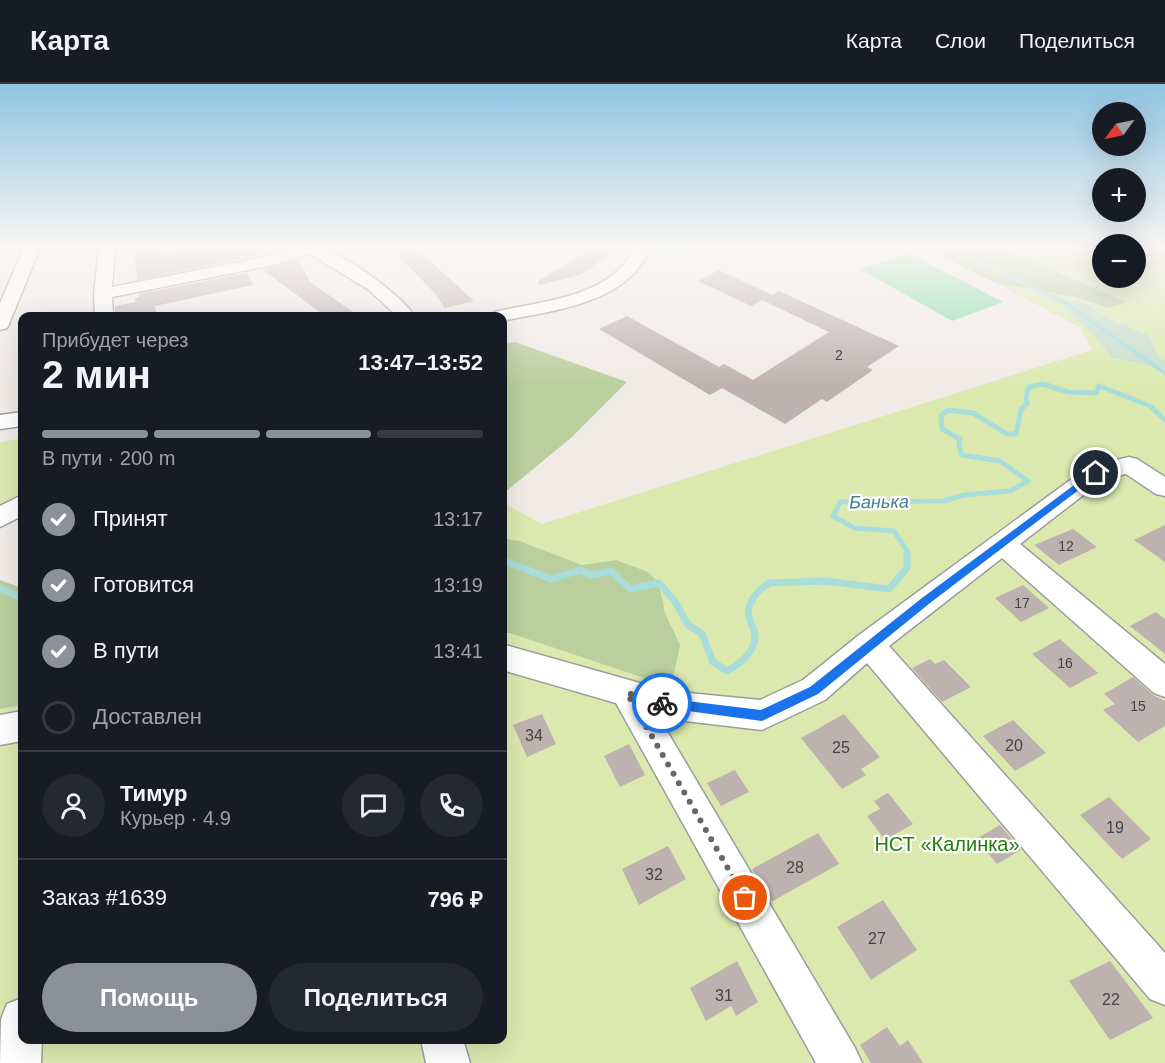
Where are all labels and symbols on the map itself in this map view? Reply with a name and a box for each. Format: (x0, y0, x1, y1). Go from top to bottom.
north arrow (1092, 102, 1146, 156)
house number: 2 (835, 347, 843, 363)
pin (1070, 447, 1121, 498)
water label: Банька (849, 491, 909, 513)
house number: 12 (1058, 538, 1074, 554)
house number: 17 (1014, 595, 1030, 611)
house number: 16 (1057, 655, 1073, 671)
courier (632, 673, 692, 733)
house number: 15 (1130, 698, 1146, 714)
house number: 34 (525, 727, 543, 744)
house number: 20 (1005, 737, 1023, 754)
house number: 25 (832, 739, 850, 756)
house number: 19 (1106, 819, 1124, 836)
park label: НСТ «Калинка» (874, 833, 1020, 855)
house number: 28 (786, 859, 804, 876)
house number: 32 (645, 866, 663, 883)
pin (719, 872, 770, 923)
house number: 27 (868, 930, 886, 947)
house number: 31 (715, 987, 733, 1004)
house number: 22 (1102, 991, 1120, 1008)

